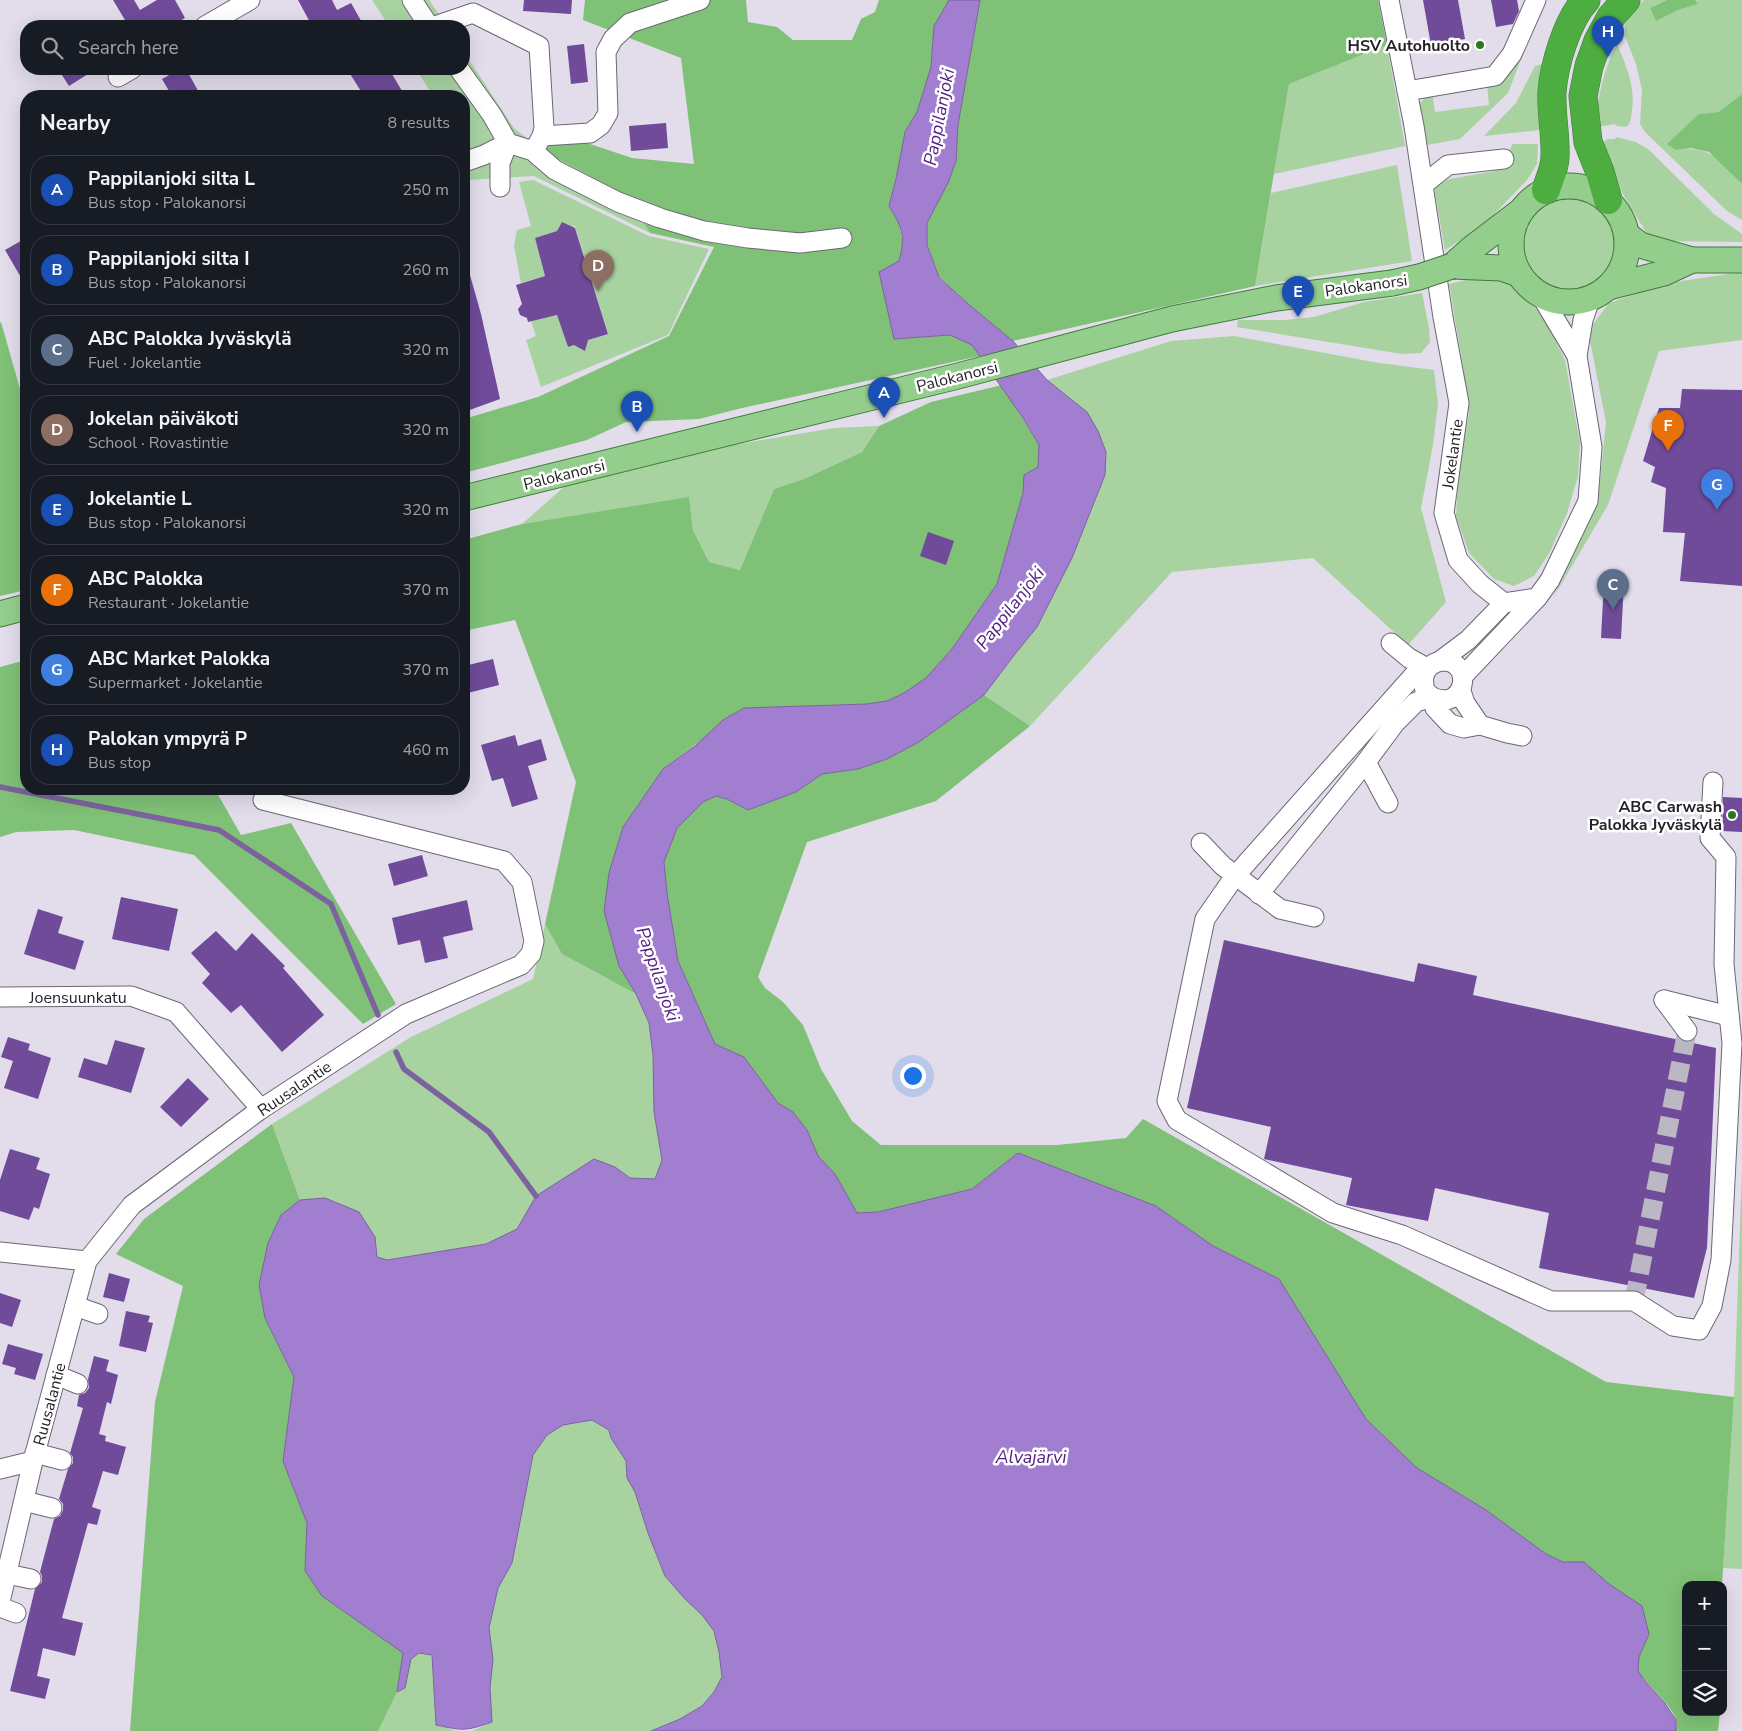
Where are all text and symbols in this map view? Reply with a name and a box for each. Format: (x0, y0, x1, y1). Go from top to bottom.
pin: H (1592, 16, 1624, 57)
search box (20, 20, 470, 75)
icon: search (38, 34, 66, 62)
text: Search here (78, 35, 179, 61)
place label: HSV Autohuolto (1348, 35, 1470, 57)
marker: HSV Autohuolto (1474, 39, 1486, 51)
water label: Pappilanjoki (918, 66, 960, 167)
text: Nearby (40, 109, 110, 137)
text: 8 results (388, 112, 450, 134)
text: Pappilanjoki silta L (88, 166, 255, 192)
text: A (51, 179, 63, 201)
text: 250 m (402, 179, 449, 201)
text: Bus stop · Palokanorsi (88, 192, 246, 214)
text: Pappilanjoki silta I (88, 246, 250, 272)
pin: D (582, 250, 614, 291)
text: B (51, 259, 63, 281)
text: 260 m (402, 259, 449, 281)
street label: Palokanorsi (1323, 269, 1409, 303)
text: Bus stop · Palokanorsi (88, 272, 246, 294)
pin: E (1282, 276, 1314, 317)
text: ABC Palokka Jyväskylä (88, 326, 292, 352)
text: C (52, 339, 62, 361)
text: 320 m (402, 339, 449, 361)
text: Fuel · Jokelantie (88, 352, 201, 374)
street label: Palokanorsi (914, 356, 1000, 398)
pin: A (868, 377, 900, 418)
pin: B (621, 391, 653, 432)
text: Jokelan päiväkoti (88, 406, 239, 432)
pin: F (1652, 410, 1684, 451)
street label: Jokelantie (1437, 418, 1469, 492)
text: D (51, 419, 63, 441)
text: 320 m (402, 419, 449, 441)
text: School · Rovastintie (88, 432, 228, 454)
street label: Palokanorsi (521, 454, 607, 496)
pin: G (1701, 469, 1733, 510)
text: Jokelantie L (88, 486, 192, 512)
text: E (52, 499, 62, 521)
text: 320 m (402, 499, 449, 521)
text: Bus stop · Palokanorsi (88, 512, 246, 534)
water label: Pappilanjoki (970, 561, 1050, 654)
text: ABC Palokka (88, 566, 203, 592)
pin: C (1597, 569, 1629, 610)
text: F (53, 579, 62, 601)
text: 370 m (402, 579, 449, 601)
text: Restaurant · Jokelantie (88, 592, 249, 614)
text: ABC Market Palokka (88, 646, 270, 672)
text: G (51, 659, 63, 681)
text: 370 m (402, 659, 449, 681)
text: Supermarket · Jokelantie (88, 672, 263, 694)
text: Palokan ympyrä P (88, 726, 247, 752)
text: H (51, 739, 63, 761)
text: 460 m (402, 739, 449, 761)
text: Bus stop (88, 752, 151, 774)
place label: ABC Carwash Palokka Jyväskylä (1589, 796, 1722, 836)
marker: ABC Carwash Palokka Jyväskylä (1726, 809, 1738, 821)
water label: Pappilanjoki (631, 924, 686, 1025)
street label: Joensuunkatu (28, 987, 127, 1009)
street label: Ruusalantie (253, 1056, 336, 1122)
your location (900, 1063, 926, 1089)
street label: Ruusalantie (28, 1360, 72, 1448)
water label: Alvajärvi (994, 1445, 1067, 1469)
map controls (1682, 1581, 1727, 1716)
button: + (1682, 1581, 1727, 1626)
button: − (1682, 1626, 1727, 1671)
button: layers (1682, 1671, 1727, 1716)

